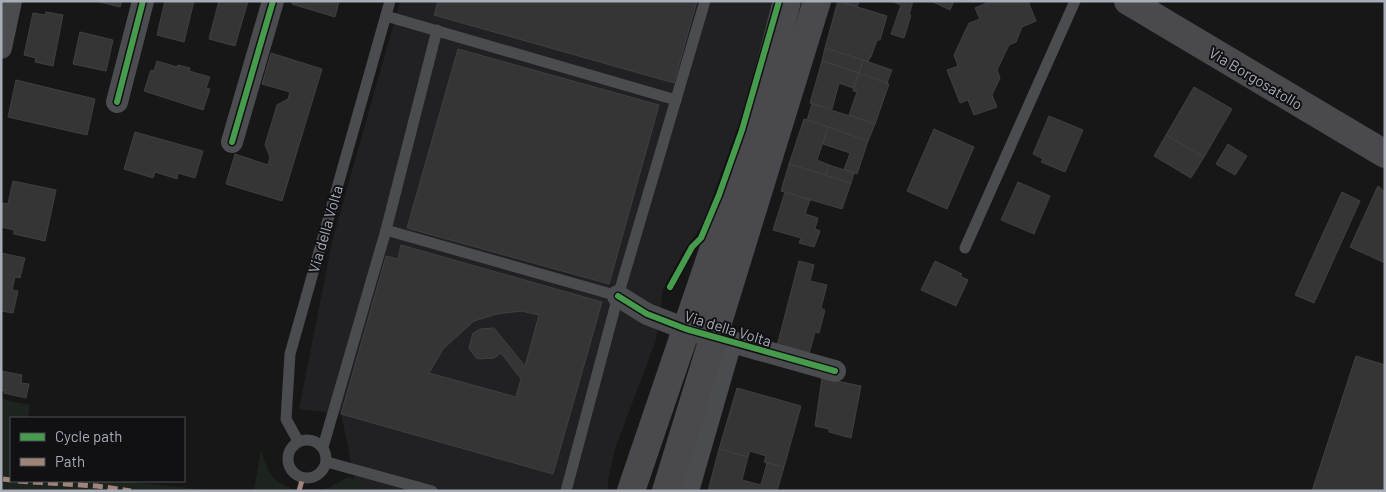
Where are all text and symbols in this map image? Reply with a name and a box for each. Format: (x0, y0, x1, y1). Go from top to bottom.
street label: Via Borgosatollo (1206, 43, 1306, 113)
street label: Via della Volta (304, 183, 346, 275)
street label: Via della Volta (682, 306, 774, 350)
legend (10, 417, 185, 482)
text: Cycle path (55, 427, 122, 445)
text: Path (55, 452, 85, 470)

